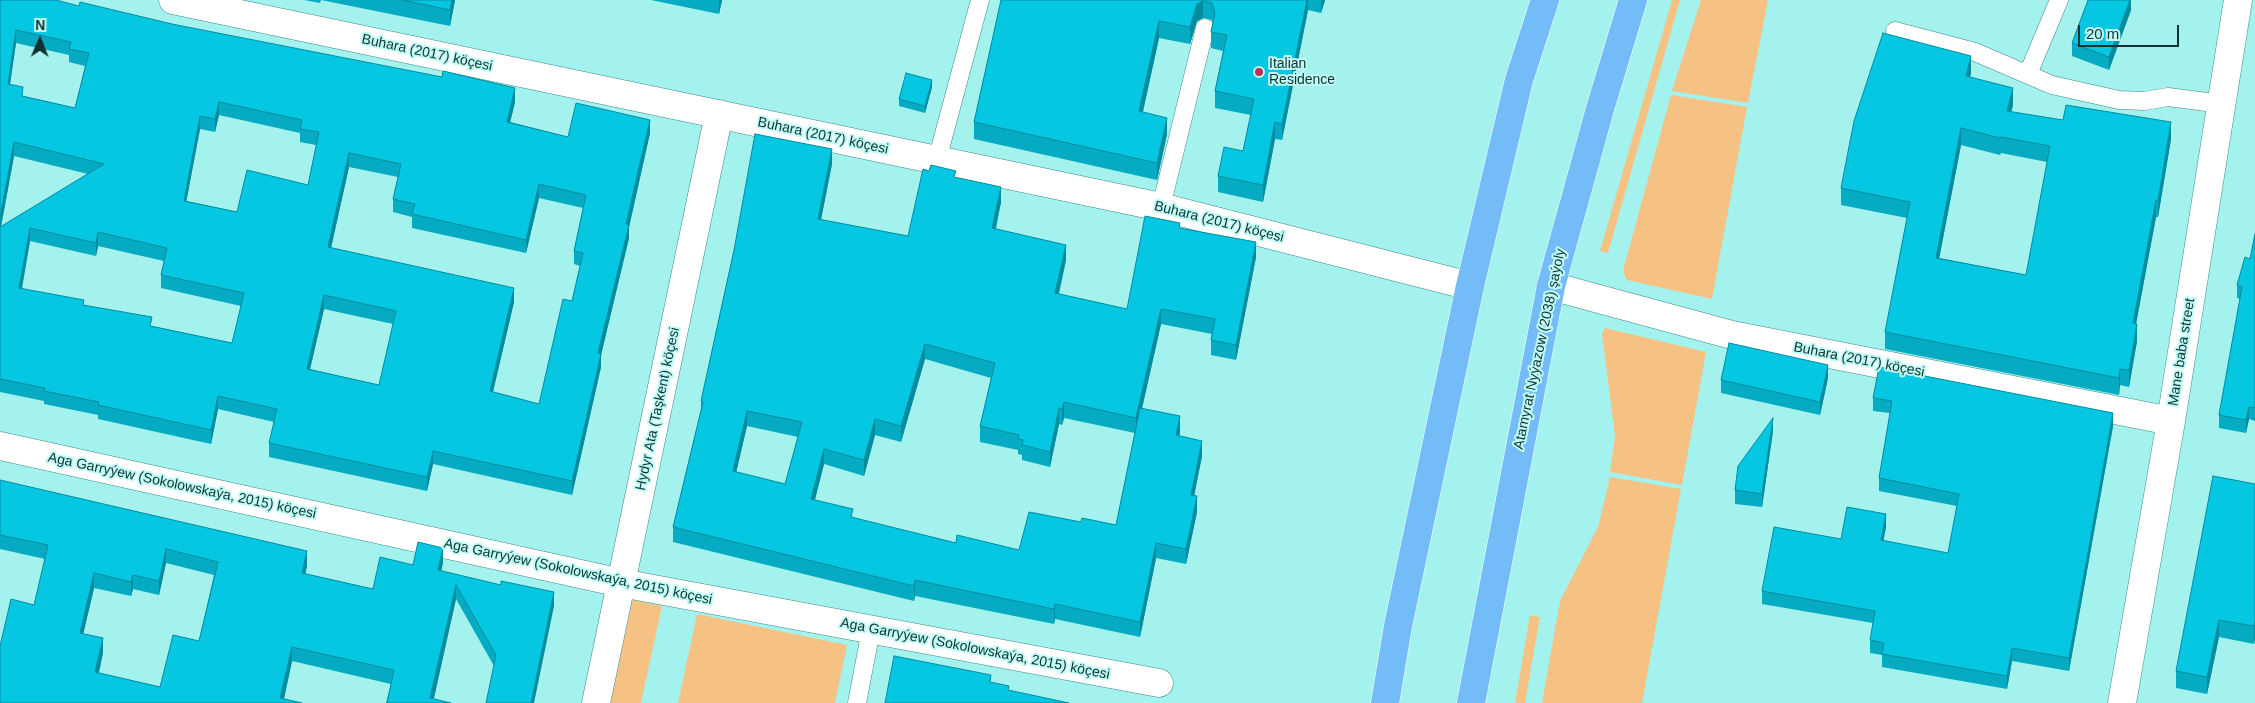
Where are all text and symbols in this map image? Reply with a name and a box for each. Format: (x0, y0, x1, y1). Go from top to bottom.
north arrow (15, 15, 65, 65)
scale bar (2080, 15, 2181, 47)
text: N (35, 17, 45, 33)
text: 20 m (2086, 25, 2119, 42)
street label: Buhara (2017) köçesi (360, 31, 494, 75)
place label: Italian Residence (1269, 56, 1335, 88)
marker: Italian Residence (1253, 66, 1265, 78)
street label: Buhara (2017) köçesi (756, 114, 890, 158)
street label: Buhara (2017) köçesi (1152, 198, 1286, 246)
street label: Atamyrat Nyýazow (2038) şaýoly (1511, 247, 1569, 451)
street label: Mane baba street (2165, 297, 2199, 407)
street label: Hydyr Ata (Taşkent) köçesi (632, 326, 684, 492)
street label: Buhara (2017) köçesi (1792, 339, 1926, 381)
street label: Aga Garryýew (Sokolowskaýa, 2015) köçesi (46, 449, 318, 523)
street label: Aga Garryýew (Sokolowskaýa, 2015) köçesi (442, 535, 714, 609)
street label: Aga Garryýew (Sokolowskaýa, 2015) köçesi (839, 615, 1111, 683)

